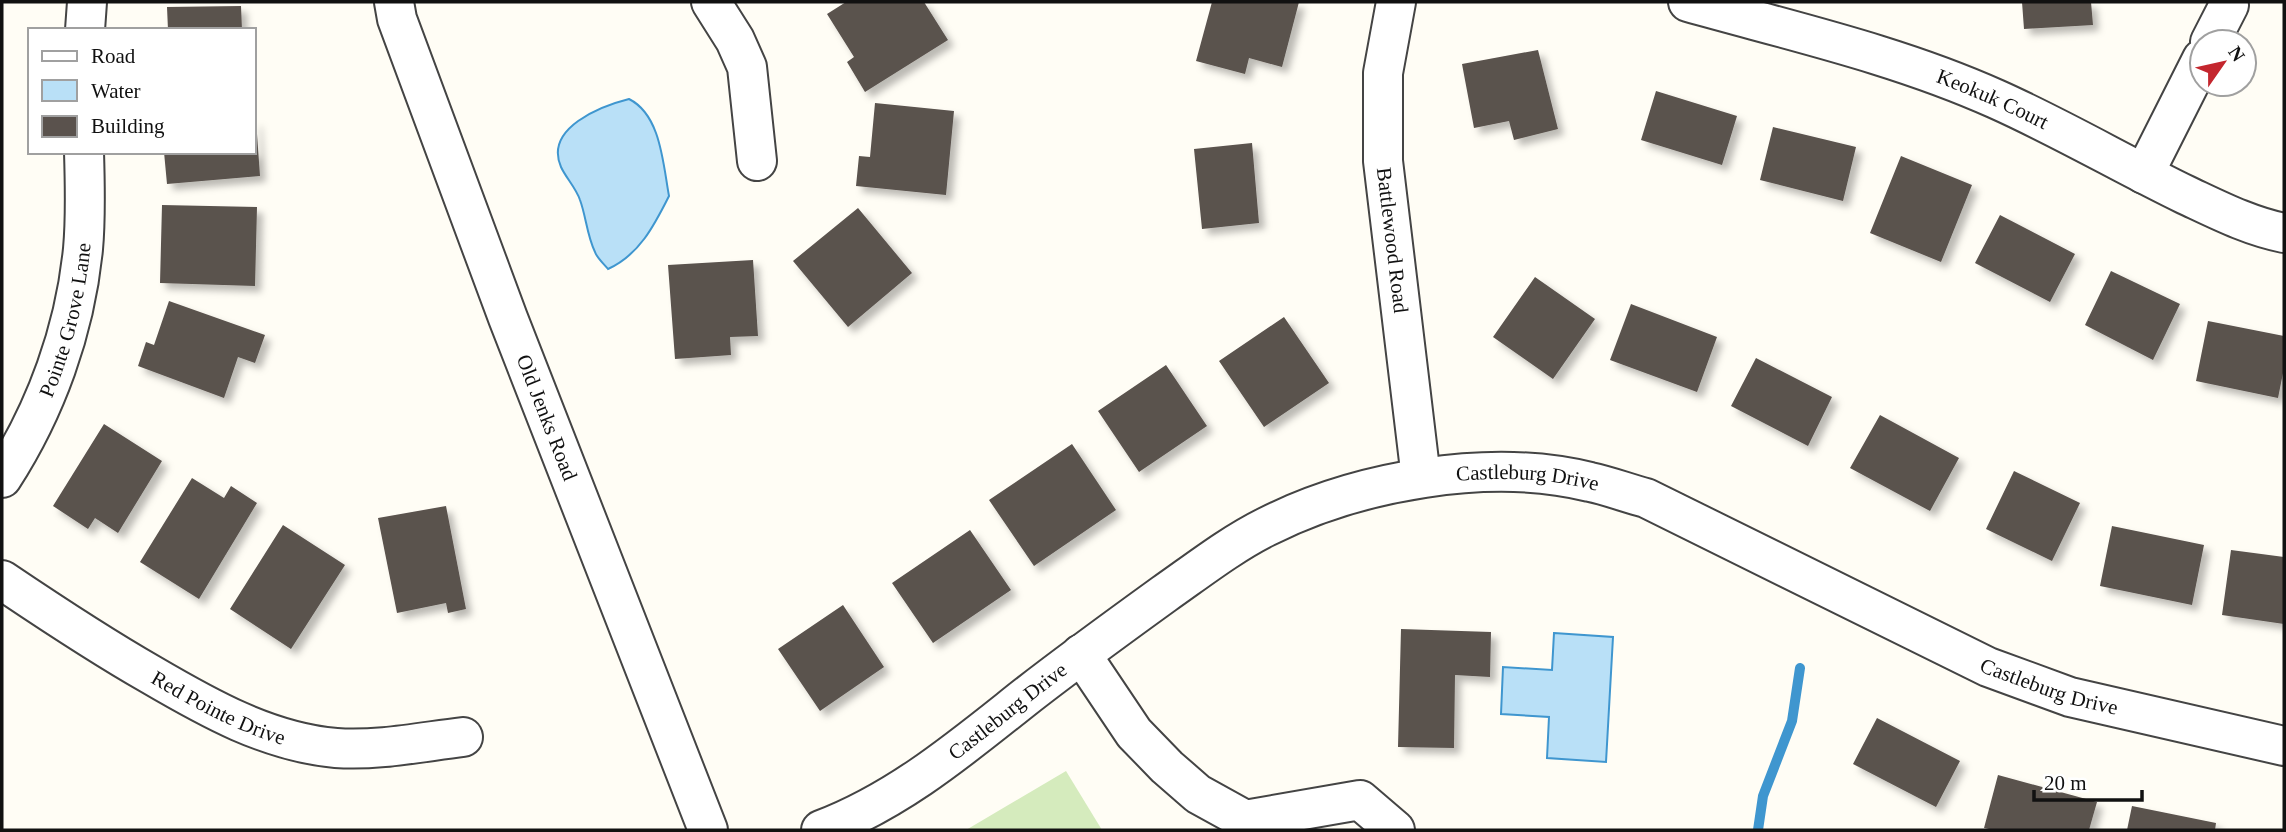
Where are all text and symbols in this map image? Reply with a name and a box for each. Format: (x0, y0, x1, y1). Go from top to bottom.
legend (28, 28, 256, 154)
north arrow (2188, 28, 2258, 98)
text: N (2224, 42, 2249, 66)
text: Road (91, 44, 136, 68)
street label: Keokuk Court (1933, 64, 2053, 134)
text: Water (91, 79, 141, 103)
text: Building (91, 114, 165, 138)
street label: Battlewood Road (1372, 166, 1413, 315)
street label: Pointe Grove Lane (34, 242, 96, 401)
street label: Old Jenks Road (511, 351, 582, 484)
street label: Castleburg Drive (1455, 460, 1601, 496)
street label: Castleburg Drive (1976, 653, 2120, 720)
street label: Castleburg Drive (943, 658, 1071, 765)
street label: Red Pointe Drive (147, 665, 288, 750)
scale bar (2034, 758, 2142, 802)
text: 20 m (2044, 771, 2087, 795)

